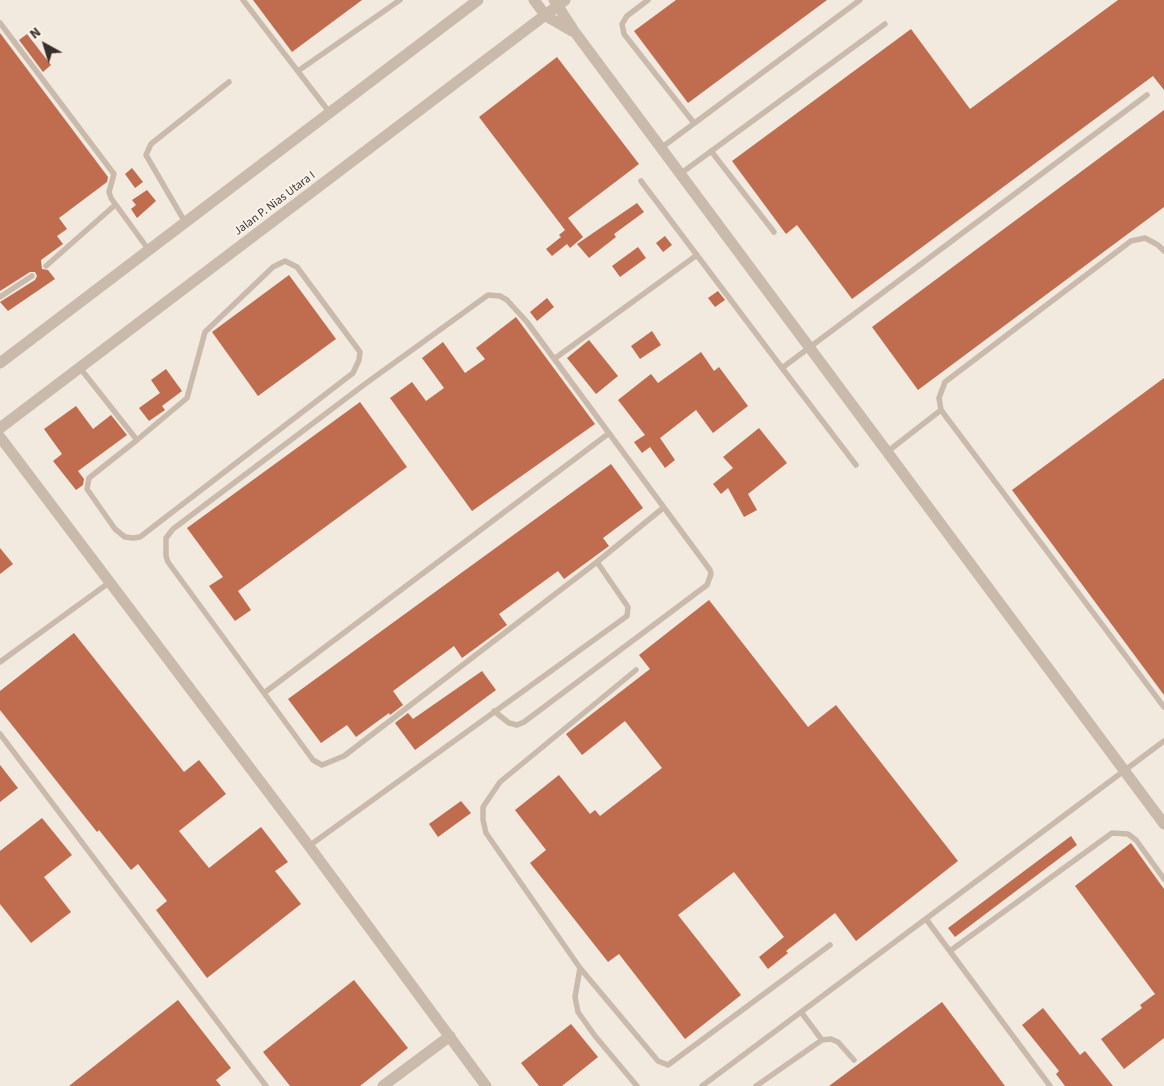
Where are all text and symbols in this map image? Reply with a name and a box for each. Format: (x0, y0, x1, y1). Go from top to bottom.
north arrow (20, 20, 70, 70)
text: N (26, 23, 45, 44)
street label: Jalan P. Nias Utara I (232, 169, 318, 239)

